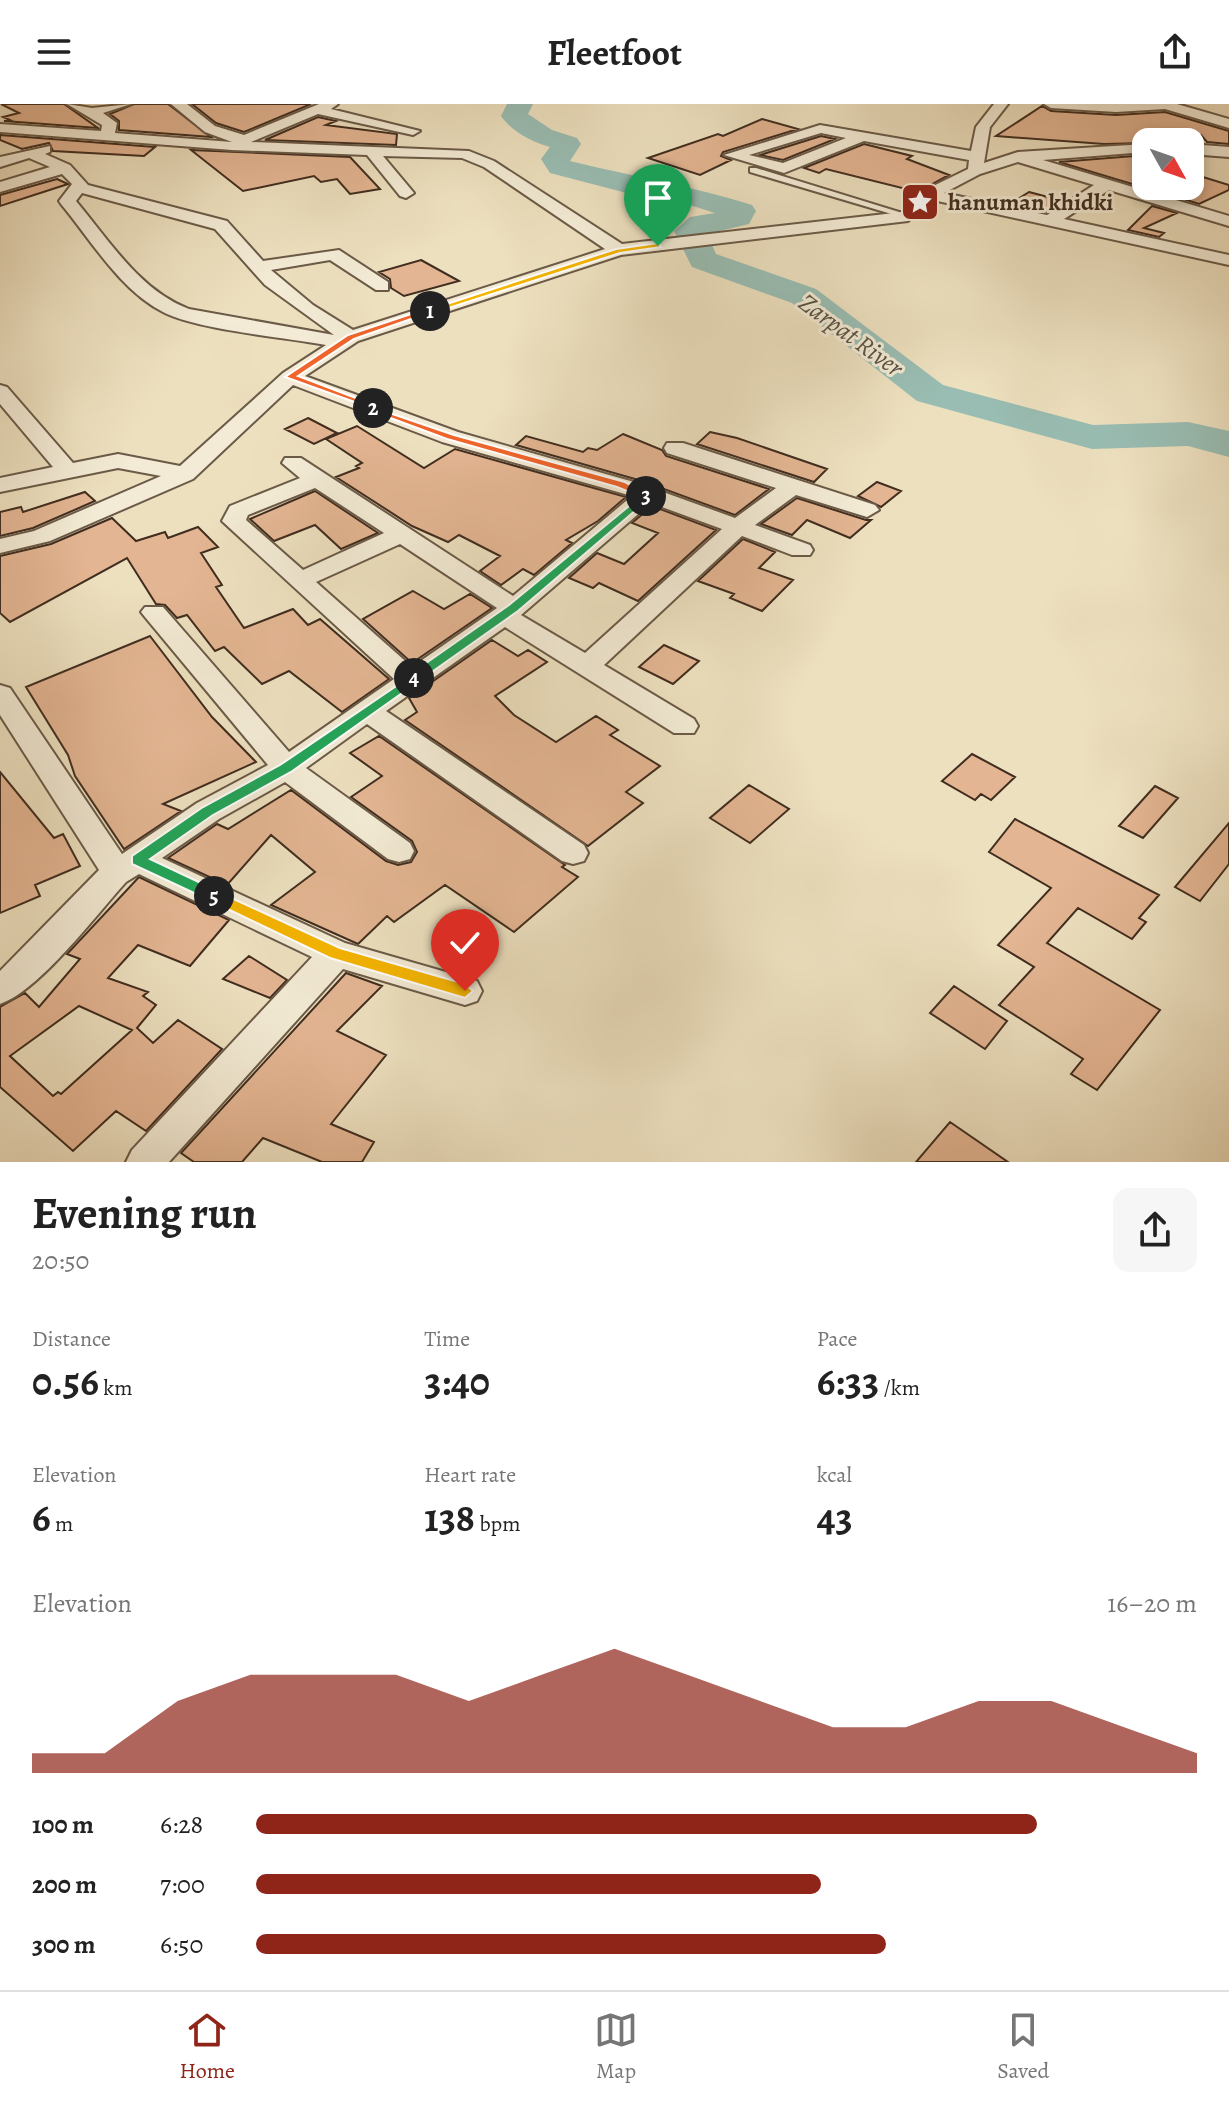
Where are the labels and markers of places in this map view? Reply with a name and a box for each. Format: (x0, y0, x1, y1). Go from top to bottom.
pin (624, 164, 692, 246)
place icon: hanuman khidki (899, 181, 941, 223)
place label: hanuman khidki (948, 186, 1113, 218)
pin: 1 (410, 291, 450, 331)
pin: 2 (353, 388, 393, 428)
pin: 3 (626, 476, 666, 516)
pin: 4 (394, 658, 434, 698)
pin: 5 (194, 876, 234, 916)
pin (431, 909, 499, 991)

